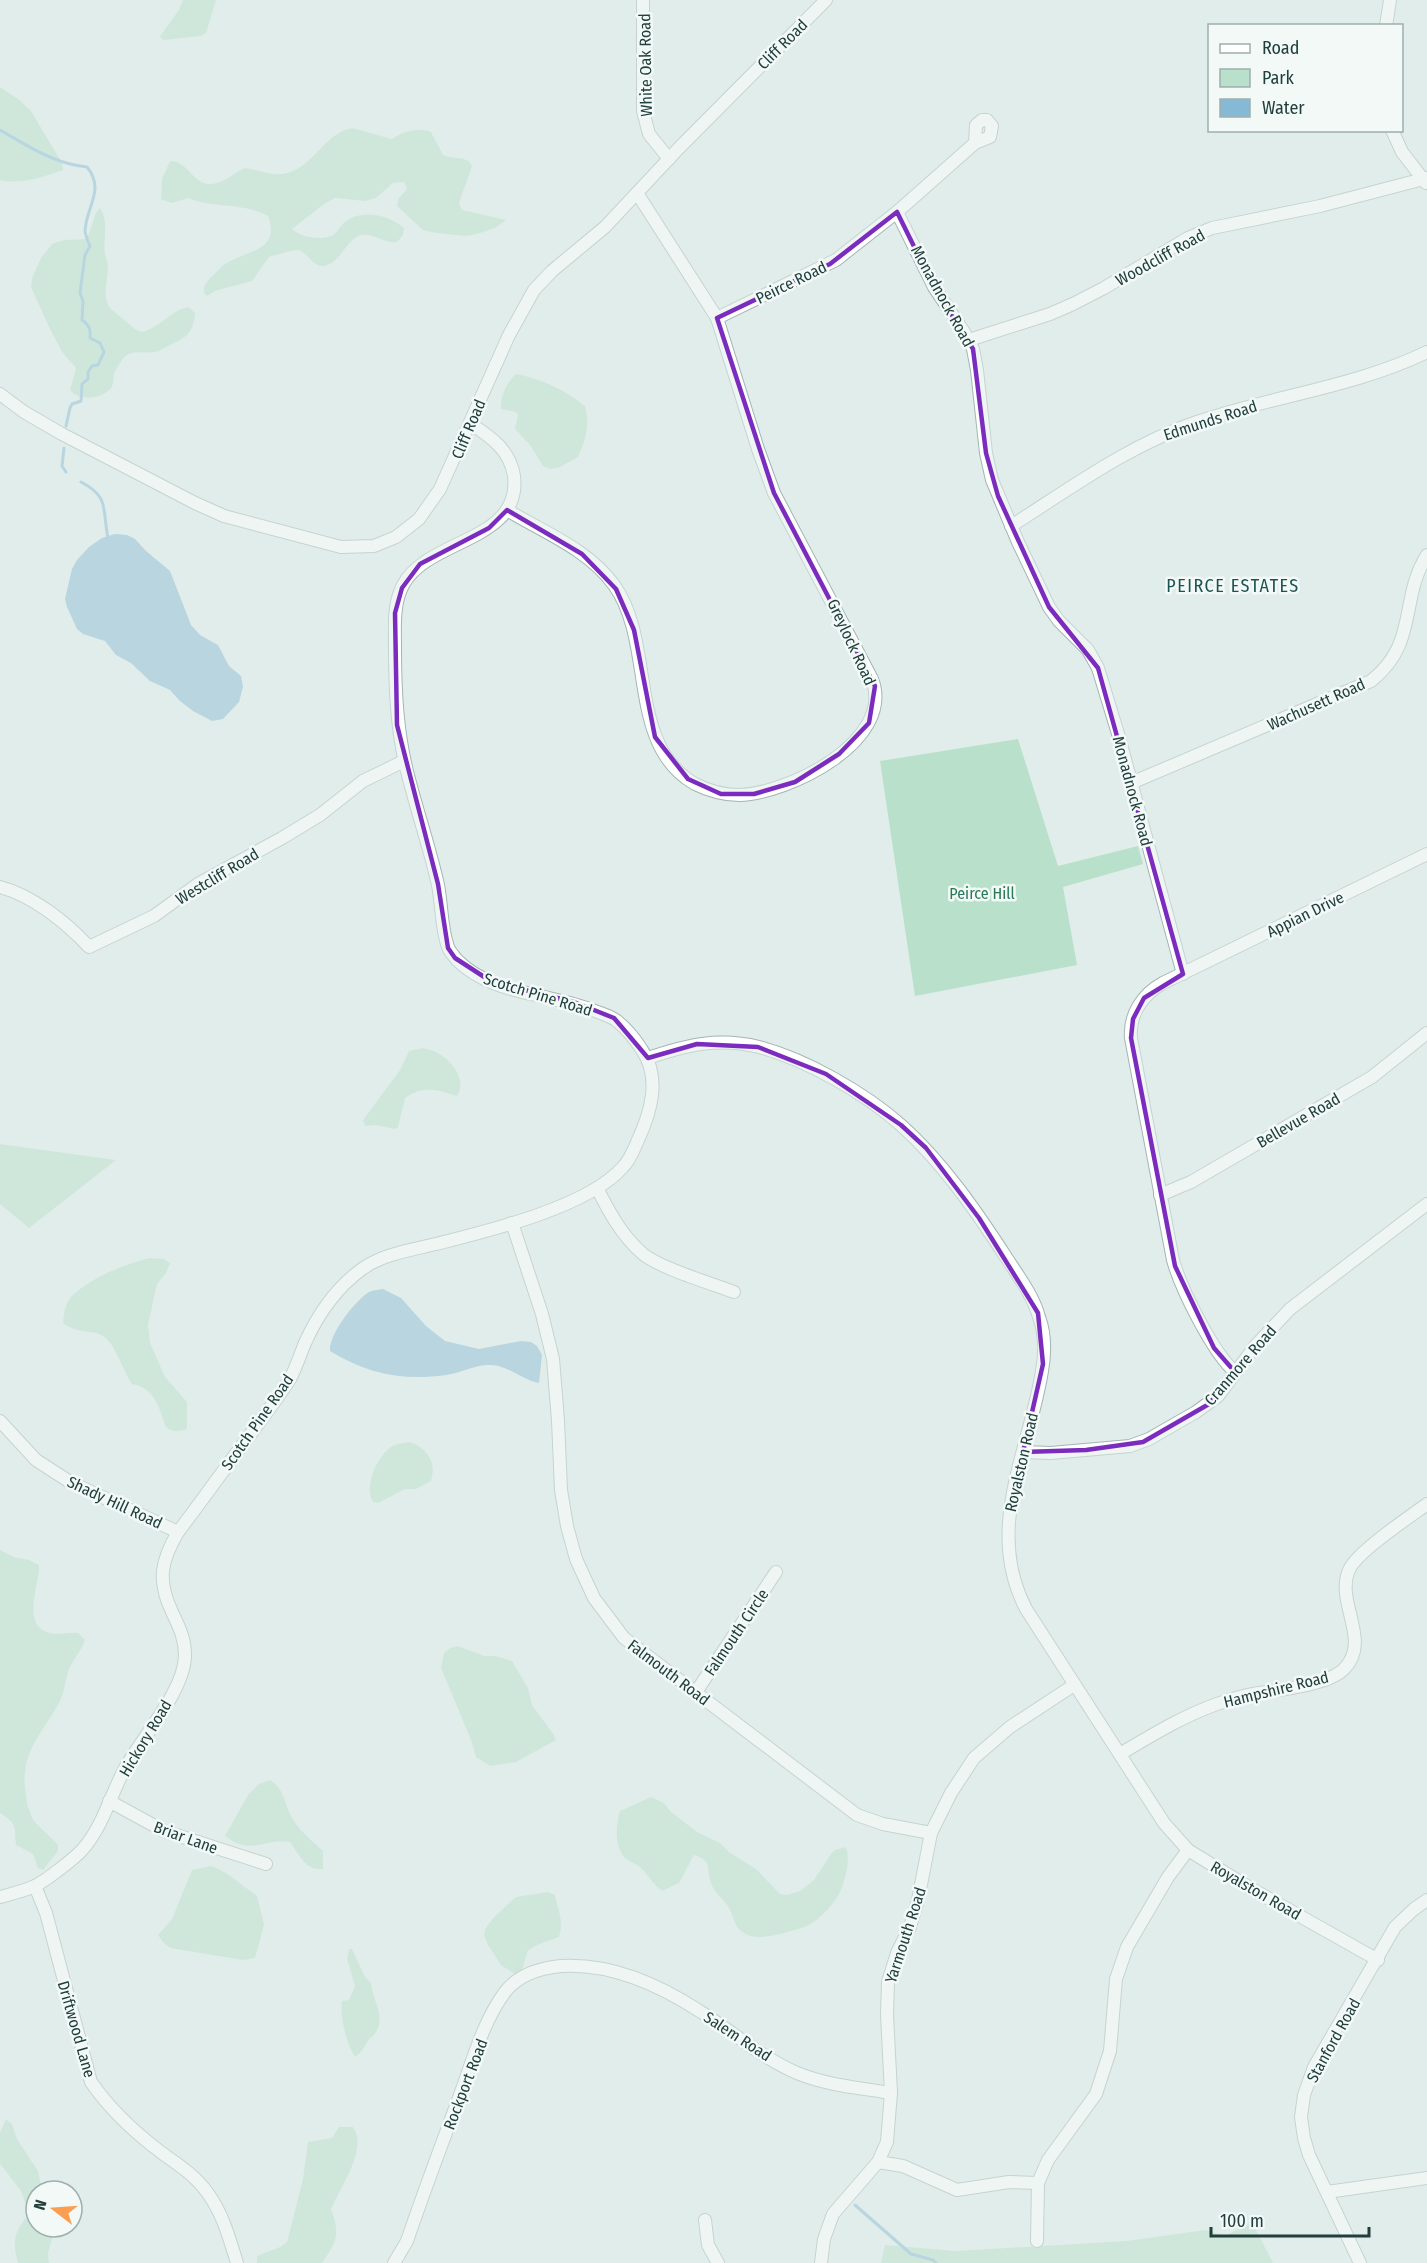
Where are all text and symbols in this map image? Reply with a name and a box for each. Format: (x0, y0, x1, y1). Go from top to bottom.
street label: White Oak Road (635, 13, 656, 117)
street label: Cliff Road (753, 15, 811, 73)
legend (1208, 24, 1403, 132)
text: Road (1262, 37, 1299, 59)
text: Park (1262, 67, 1295, 89)
text: Water (1262, 97, 1305, 119)
street label: Woodcliff Road (1112, 225, 1208, 290)
street label: Monadnock Road (907, 242, 978, 350)
street label: Peirce Road (753, 257, 830, 308)
street label: Edmunds Road (1161, 396, 1259, 445)
street label: Cliff Road (447, 397, 490, 462)
district label: PEIRCE ESTATES (1166, 575, 1300, 597)
street label: Greylock Road (823, 596, 880, 688)
street label: Wachusett Road (1264, 674, 1368, 735)
street label: Monadnock Road (1109, 734, 1156, 848)
street label: Westcliff Road (172, 844, 262, 909)
park label: Peirce Hill (949, 884, 1015, 903)
street label: Appian Drive (1264, 888, 1347, 941)
street label: Scotch Pine Road (481, 969, 594, 1020)
street label: Bellevue Road (1253, 1089, 1343, 1152)
street label: Cranmore Road (1200, 1321, 1280, 1409)
street label: Scotch Pine Road (217, 1371, 297, 1474)
street label: Royalston Road (1001, 1411, 1042, 1514)
street label: Shady Hill Road (64, 1472, 165, 1533)
street label: Falmouth Circle (700, 1585, 772, 1679)
street label: Falmouth Road (624, 1635, 713, 1709)
street label: Hampshire Road (1222, 1667, 1331, 1712)
street label: Hickory Road (115, 1697, 176, 1780)
street label: Briar Lane (151, 1817, 221, 1858)
street label: Royalston Road (1207, 1857, 1304, 1924)
street label: Yarmouth Road (881, 1885, 930, 1986)
street label: Driftwood Lane (54, 1979, 99, 2080)
street label: Stanford Road (1303, 1995, 1364, 2086)
street label: Salem Road (700, 2008, 775, 2065)
street label: Rockport Road (439, 2036, 492, 2132)
north arrow (24, 2179, 84, 2239)
text: N (30, 2197, 51, 2212)
scale bar (1211, 2200, 1368, 2238)
text: 100 m (1220, 2210, 1264, 2232)

